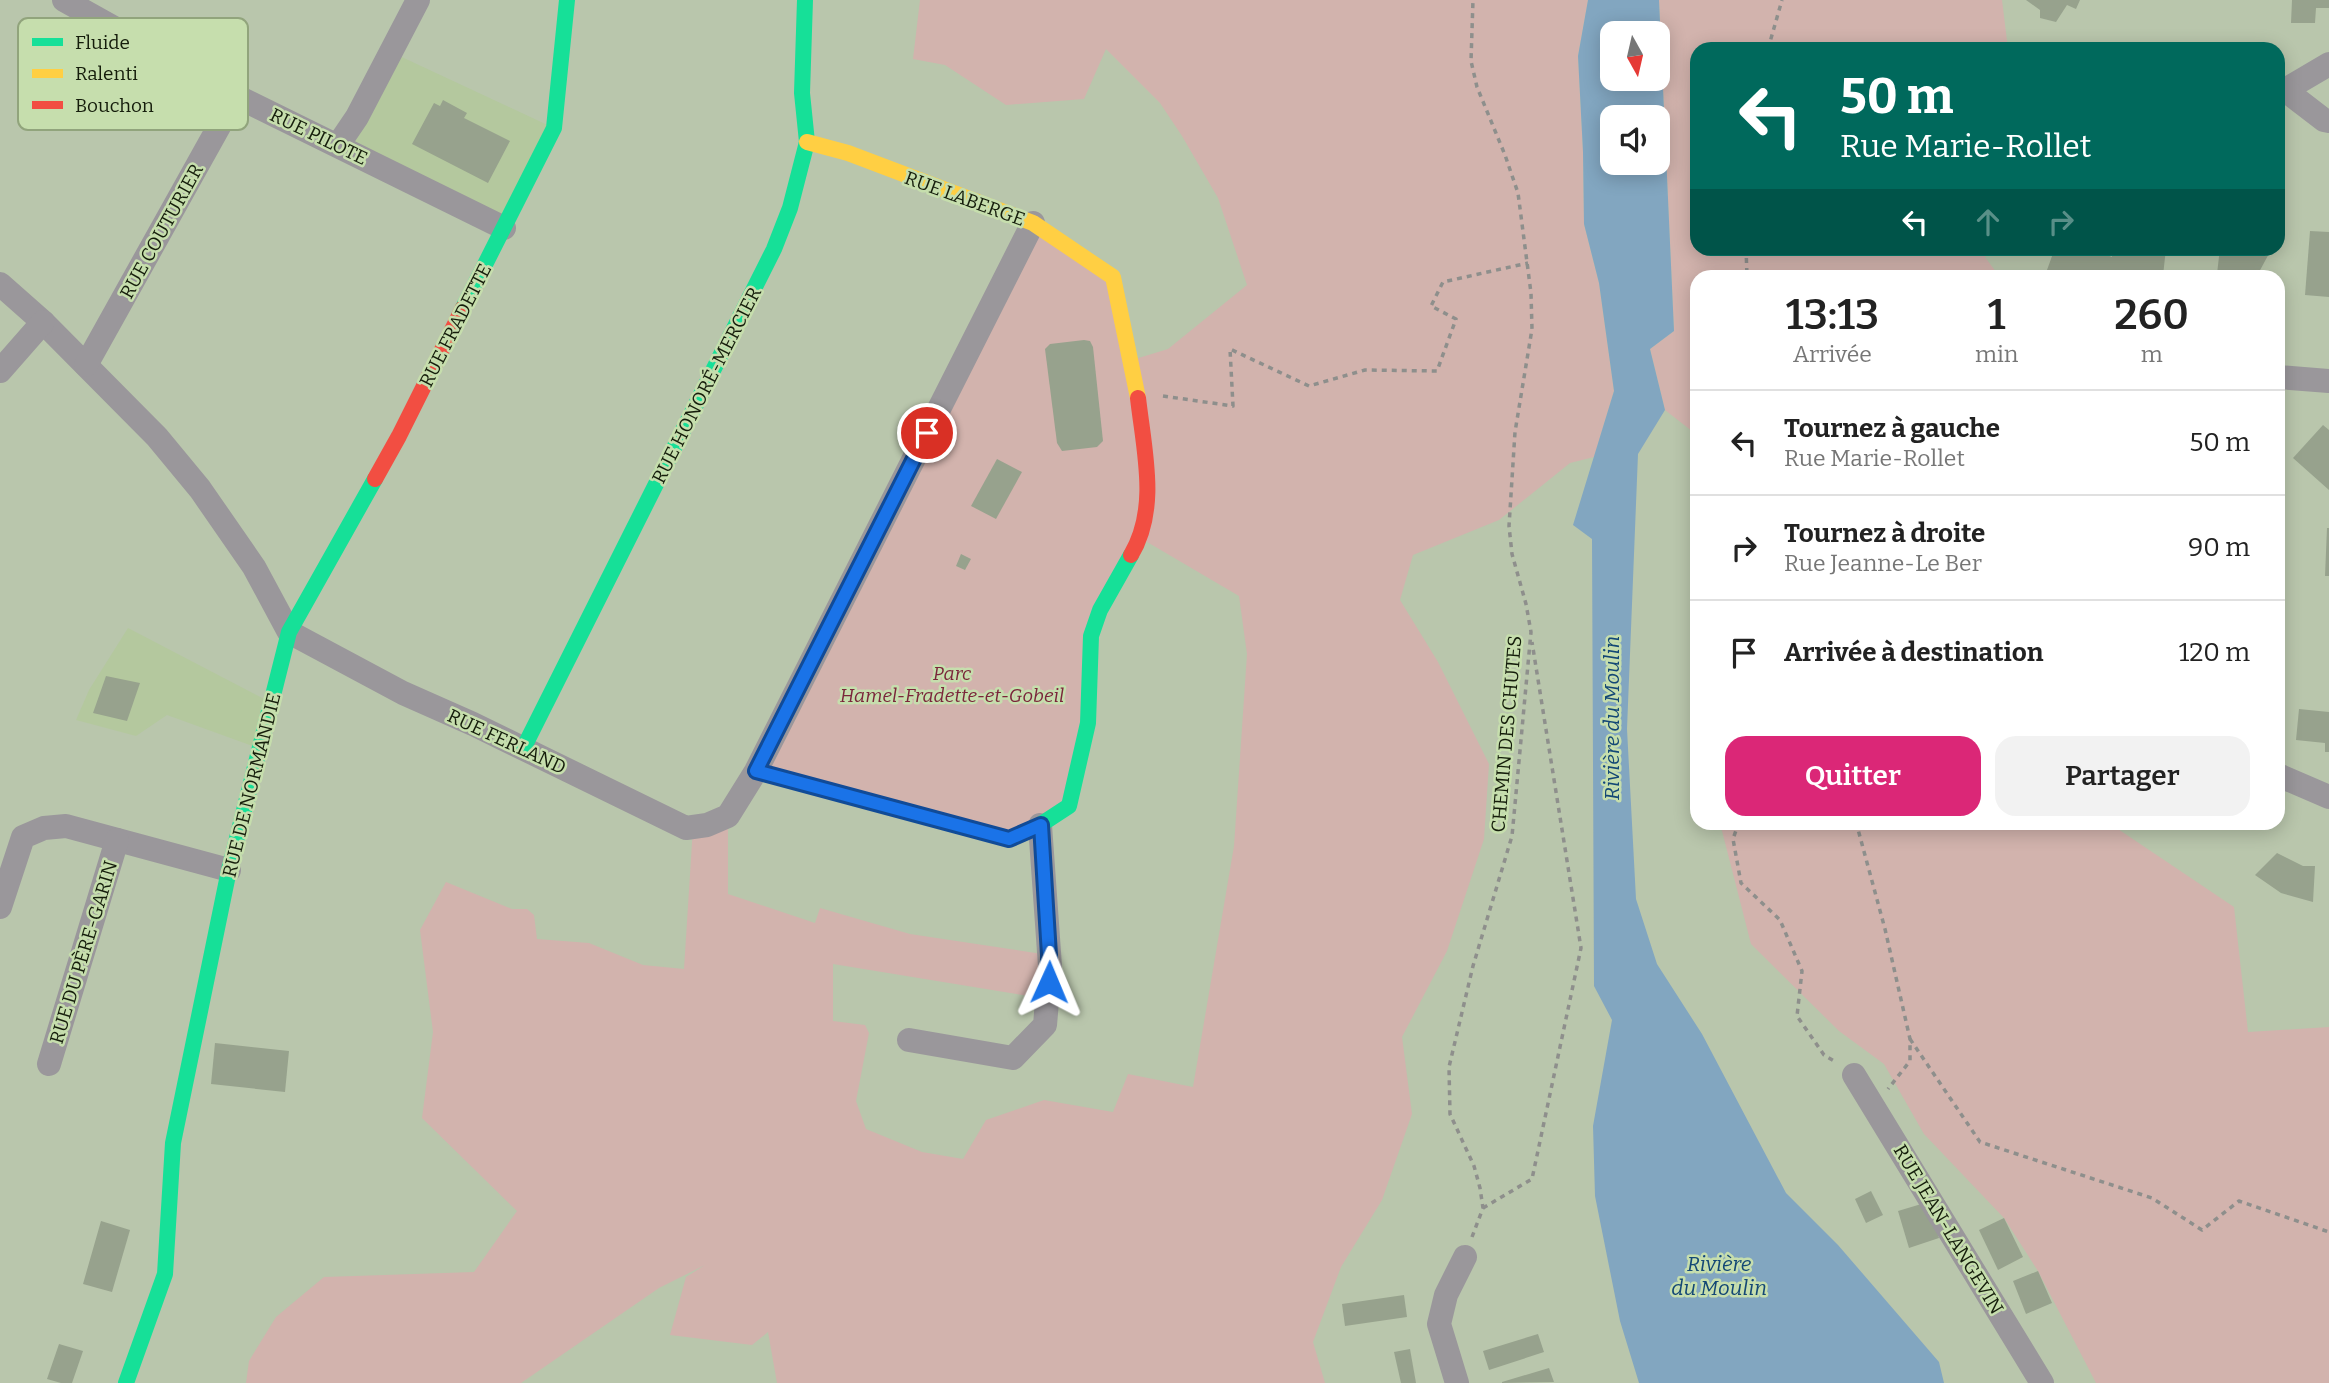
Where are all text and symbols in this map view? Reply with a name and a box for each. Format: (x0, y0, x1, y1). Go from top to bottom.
legend (18, 18, 248, 130)
north arrow (1600, 21, 1670, 91)
map controls (1600, 21, 1670, 175)
text: Fluide (75, 31, 130, 54)
text: Ralenti (75, 62, 138, 85)
text: 50 m (1840, 67, 1953, 126)
icon: left (1725, 70, 1816, 161)
text: Bouchon (75, 94, 154, 117)
street label: RUE PILOTE (266, 103, 371, 170)
button: sound (1600, 105, 1670, 175)
text: Rue Marie-Rollet (1840, 127, 2091, 165)
street label: RUE COUTURIER (115, 159, 208, 303)
street label: RUE LABERGE (901, 166, 1028, 231)
icon: left (1896, 203, 1934, 241)
icon: ahead (1969, 203, 2007, 241)
icon: right (2042, 203, 2080, 241)
street label: RUE FRADETTE (415, 260, 496, 391)
street label: RUE HONORÉ-MERCIER (647, 283, 766, 487)
text: 13:13 (1786, 290, 1879, 340)
text: 1 (1988, 290, 2006, 340)
text: 260 (2114, 290, 2189, 340)
text: Arrivée (1793, 340, 1872, 368)
text: min (1975, 340, 2018, 368)
text: m (2141, 340, 2163, 368)
pin (897, 403, 957, 463)
text: Tournez à gauche (1784, 413, 2000, 444)
icon: arrive (908, 414, 946, 452)
icon: left (1725, 424, 1763, 462)
text: 50 m (2189, 427, 2250, 458)
text: Rue Marie-Rollet (1784, 444, 1965, 472)
text: Tournez à droite (1784, 518, 1985, 549)
icon: right (1725, 529, 1763, 567)
text: 90 m (2188, 532, 2250, 563)
text: Rue Jeanne-Le Ber (1784, 549, 1982, 577)
icon: arrive (1725, 634, 1763, 672)
street label: CHEMIN DES CHUTES (1486, 635, 1527, 833)
water label: Rivière du Moulin (1599, 636, 1625, 800)
text: Arrivée à destination (1784, 637, 2043, 668)
text: 120 m (2179, 637, 2250, 668)
park label: Parc Hamel-Fradette-et-Gobeil (840, 662, 1064, 707)
street label: RUE DE NORMANDIE (217, 691, 286, 880)
street label: RUE FERLAND (444, 704, 570, 779)
button: Quitter (1725, 736, 1981, 816)
button: Partager (1995, 736, 2250, 816)
street label: RUE DU PÈRE-GARIN (45, 858, 122, 1046)
position arrow (1012, 945, 1086, 1019)
street label: RUE JEAN-LANGEVIN (1889, 1140, 2008, 1318)
water label: Rivière du Moulin (1671, 1251, 1767, 1301)

